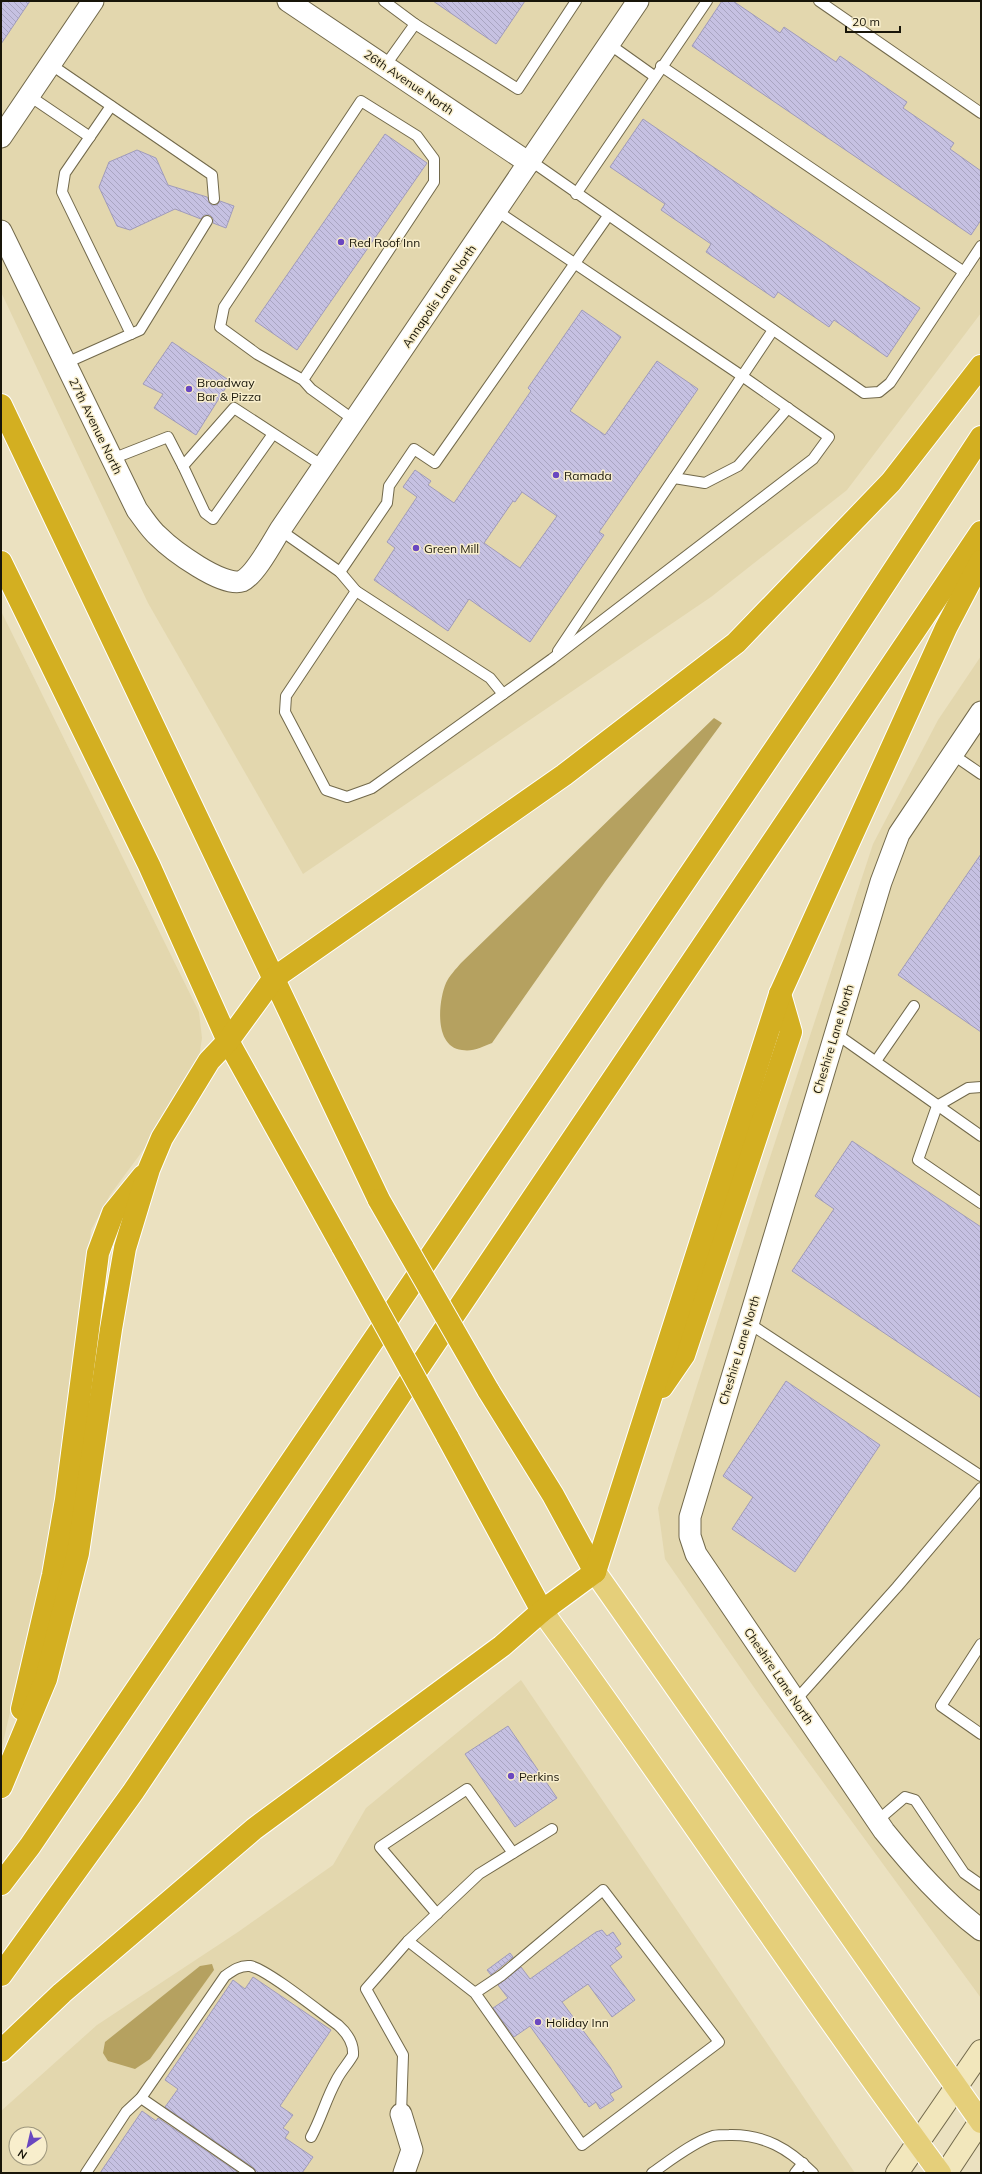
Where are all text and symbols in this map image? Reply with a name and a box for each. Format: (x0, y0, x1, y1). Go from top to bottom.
scale bar (846, 8, 900, 34)
text: 20 m (852, 14, 880, 29)
street label: 26th Avenue North (361, 46, 457, 118)
place label: Red Roof Inn (349, 235, 420, 250)
marker: Red Roof Inn (336, 237, 346, 247)
street label: Annapolis Lane North (399, 242, 479, 350)
street label: 27th Avenue North (66, 375, 126, 477)
place label: Broadway Bar & Pizza (197, 375, 261, 404)
marker: Broadway Bar & Pizza (184, 384, 194, 394)
place label: Ramada (564, 468, 612, 483)
marker: Ramada (551, 470, 561, 480)
place label: Green Mill (424, 541, 479, 556)
marker: Green Mill (411, 543, 421, 553)
street label: Cheshire Lane North (809, 982, 857, 1096)
street label: Cheshire Lane North (715, 1293, 763, 1407)
street label: Cheshire Lane North (741, 1625, 817, 1727)
place label: Perkins (519, 1769, 559, 1784)
marker: Perkins (506, 1771, 516, 1781)
place label: Holiday Inn (546, 2015, 609, 2030)
marker: Holiday Inn (533, 2017, 543, 2027)
north arrow (8, 2126, 48, 2166)
text: N (15, 2146, 30, 2162)

